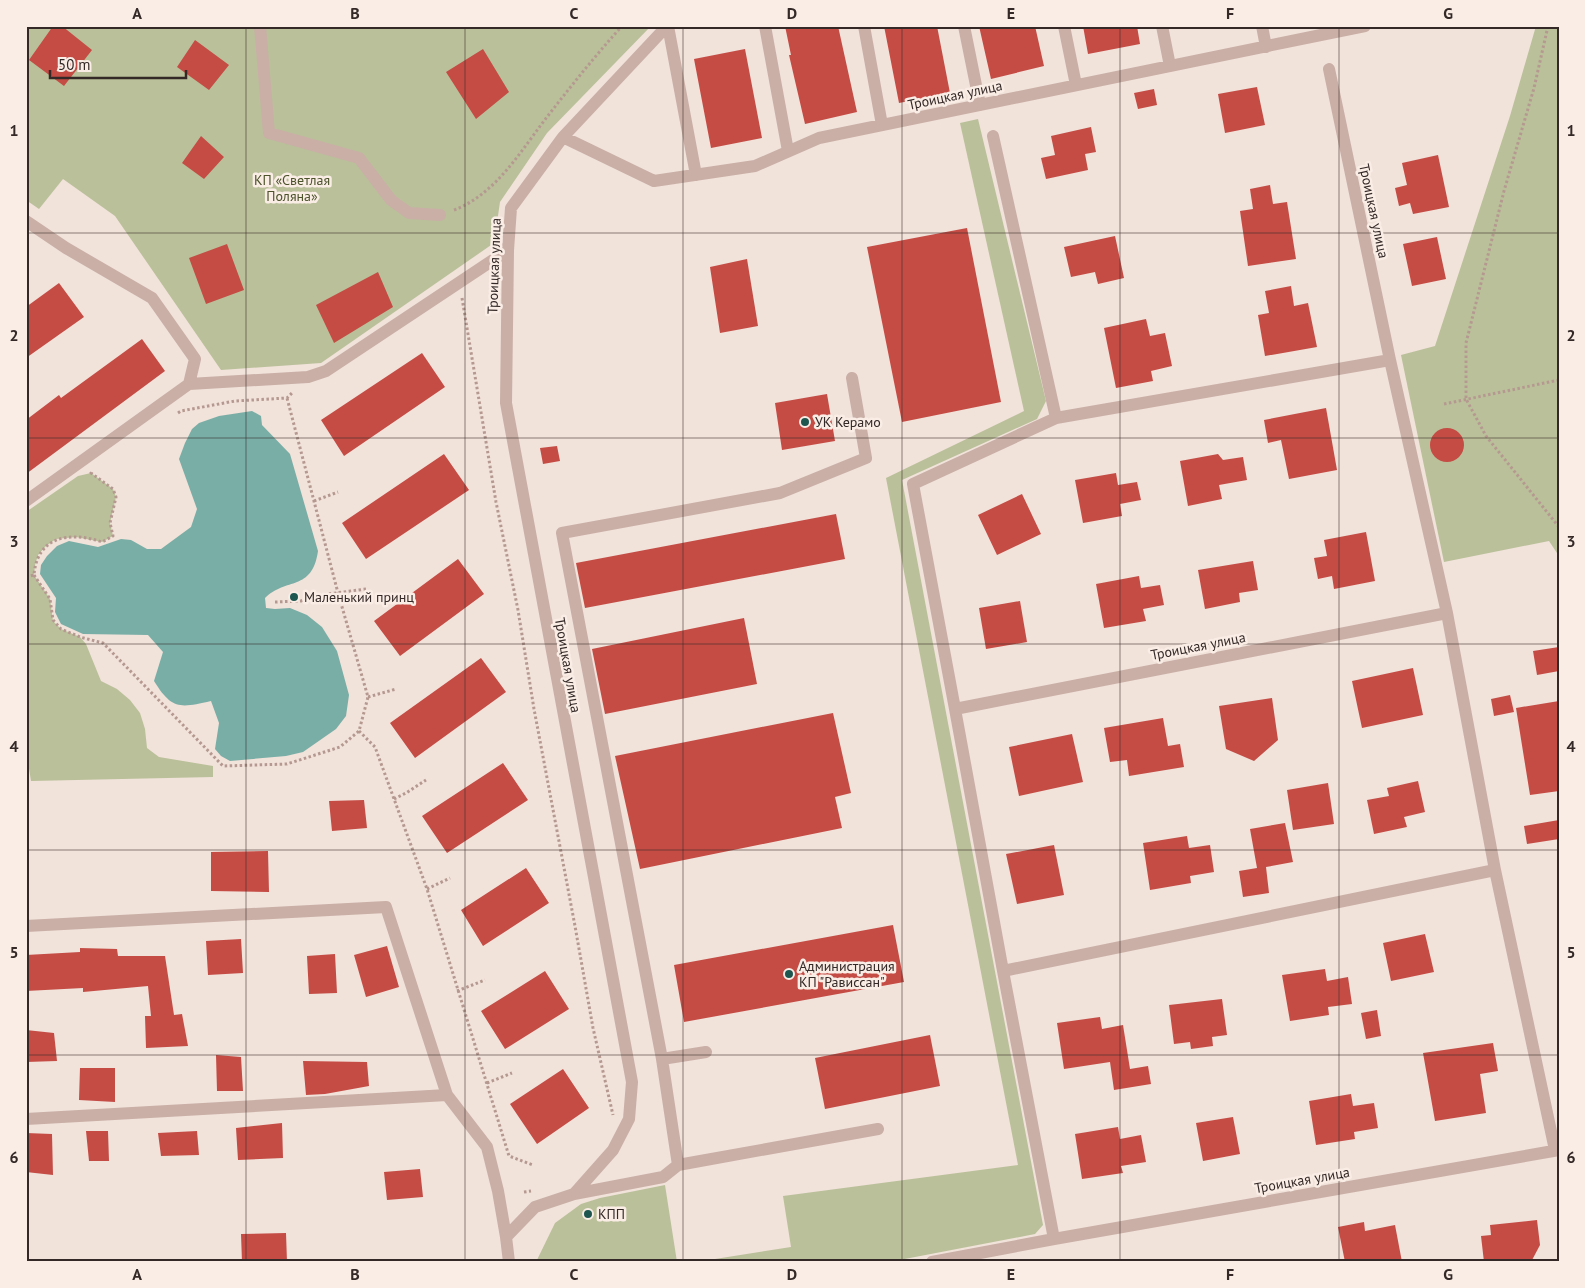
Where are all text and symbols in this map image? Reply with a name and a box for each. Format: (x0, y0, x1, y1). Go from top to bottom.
text: A (132, 3, 142, 23)
text: B (350, 3, 360, 23)
text: C (570, 3, 579, 23)
text: D (787, 3, 797, 23)
text: E (1007, 3, 1015, 23)
text: F (1226, 3, 1234, 23)
text: G (1443, 3, 1453, 23)
scale bar (50, 48, 186, 80)
text: 50 m (58, 55, 91, 74)
street label: Троицкая улица (906, 76, 1004, 114)
text: 1 (9, 120, 19, 140)
text: 1 (1566, 120, 1576, 140)
street label: Троицкая улица (1355, 162, 1393, 260)
park label: КП «Светлая Поляна» (254, 171, 330, 205)
street label: Троицкая улица (483, 218, 505, 314)
text: 2 (9, 325, 19, 345)
text: 2 (1566, 325, 1576, 345)
place label: УК Керамо (815, 413, 881, 431)
marker: УК Керамо (799, 416, 811, 428)
text: 3 (9, 531, 19, 551)
text: 3 (1566, 531, 1576, 551)
place label: Маленький принц (304, 588, 414, 606)
marker: Маленький принц (288, 591, 300, 603)
street label: Троицкая улица (551, 616, 585, 714)
street label: Троицкая улица (1149, 628, 1247, 664)
text: 4 (9, 736, 19, 756)
text: 4 (1566, 736, 1576, 756)
text: 5 (9, 942, 19, 962)
text: 5 (1566, 942, 1576, 962)
place label: Администрация КП "Рависсан" (799, 957, 895, 991)
marker: Администрация КП "Рависсан" (783, 968, 795, 980)
text: 6 (9, 1147, 19, 1167)
text: 6 (1566, 1147, 1576, 1167)
street label: Троицкая улица (1253, 1163, 1351, 1197)
place label: КПП (598, 1205, 625, 1223)
marker: КПП (582, 1208, 594, 1220)
text: A (132, 1264, 142, 1284)
text: B (350, 1264, 360, 1284)
text: C (570, 1264, 579, 1284)
text: D (787, 1264, 797, 1284)
text: E (1007, 1264, 1015, 1284)
text: F (1226, 1264, 1234, 1284)
text: G (1443, 1264, 1453, 1284)

